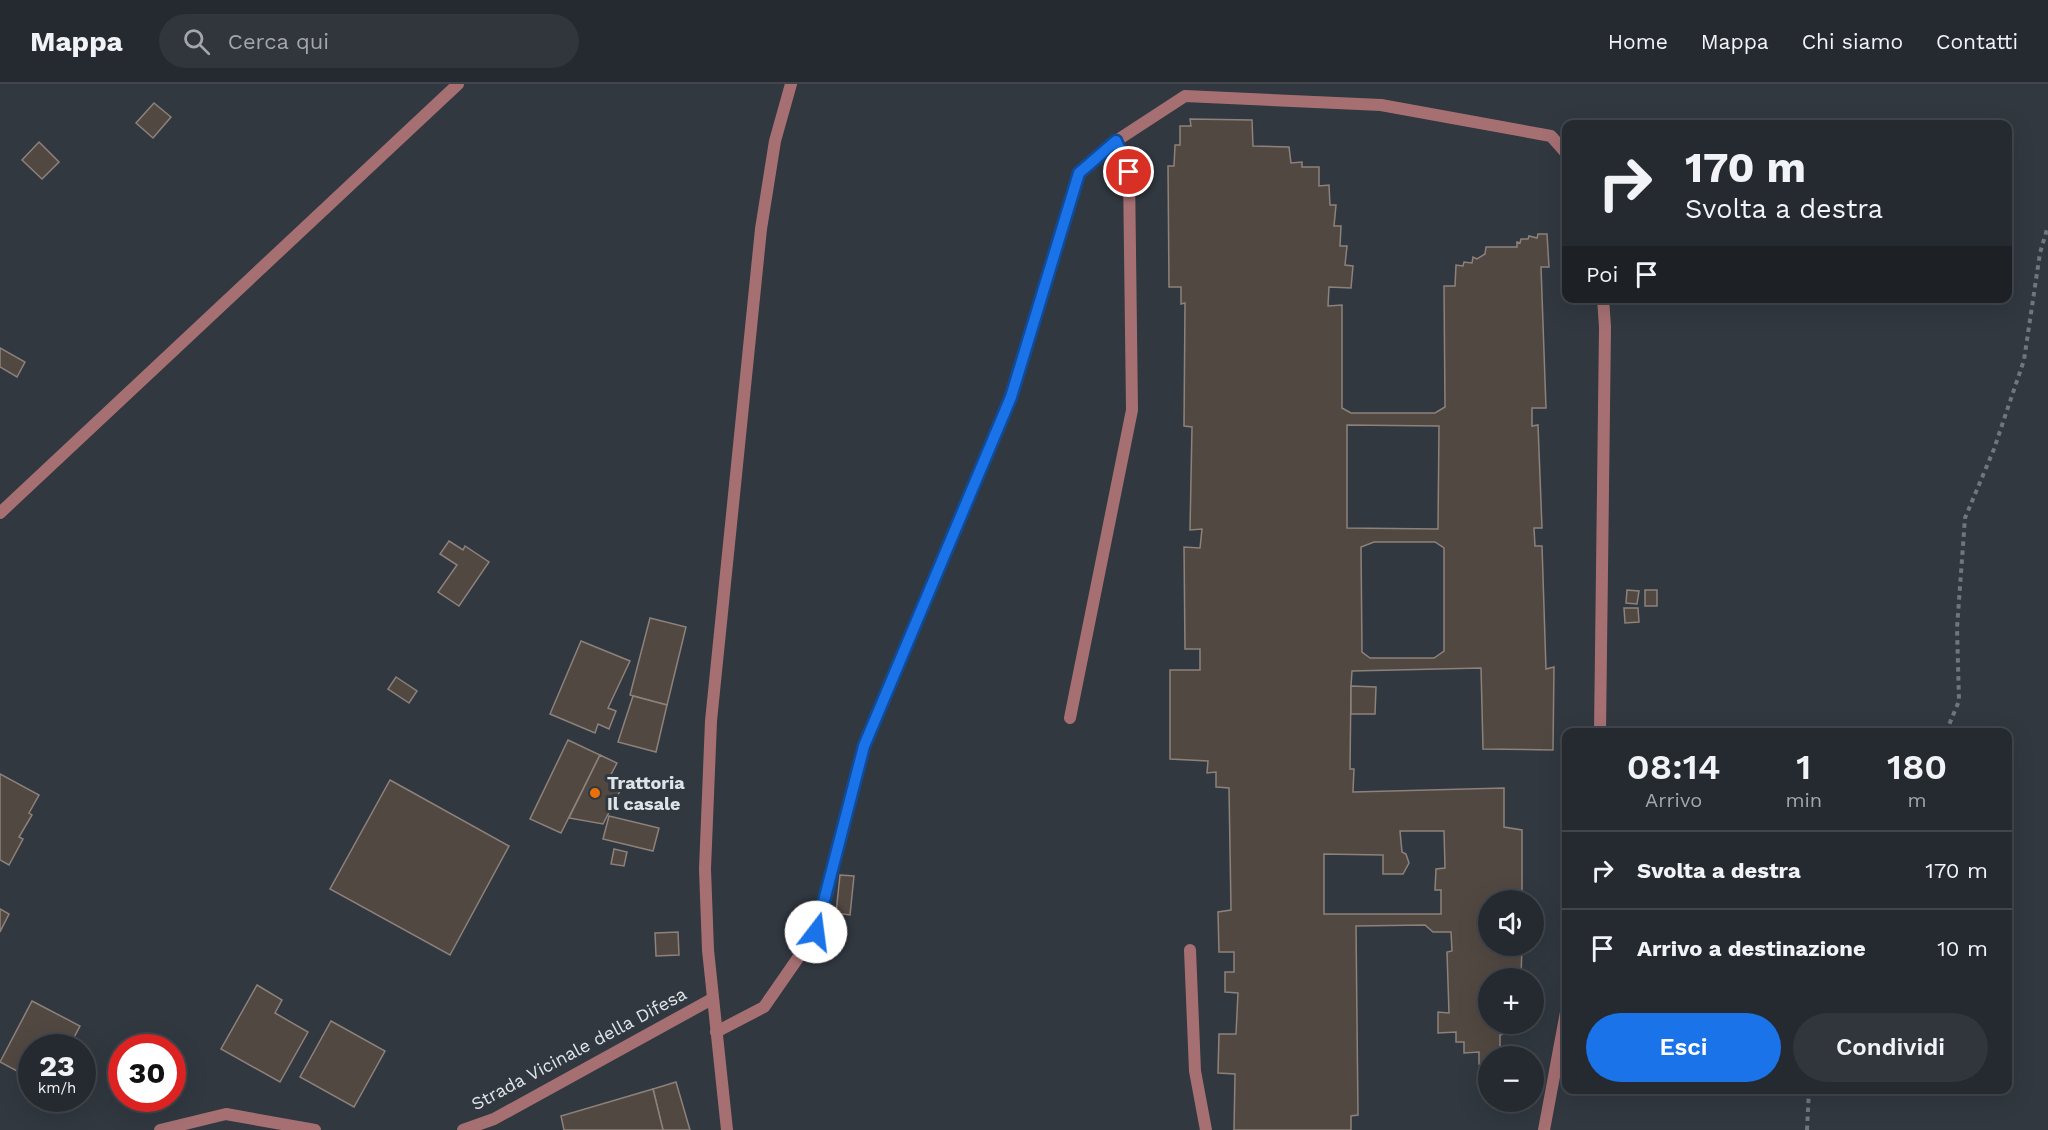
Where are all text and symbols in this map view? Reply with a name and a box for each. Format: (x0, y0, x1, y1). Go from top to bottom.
search box (159, 14, 579, 68)
text: Mappa (30, 25, 123, 58)
icon: search (180, 25, 213, 58)
text: Cerca qui (228, 29, 329, 54)
text: Home (1608, 29, 1668, 54)
text: Mappa (1701, 29, 1769, 54)
text: Chi siamo (1802, 29, 1903, 54)
text: Contatti (1936, 29, 2018, 54)
text: 170 m (1685, 143, 1806, 192)
icon: right (1586, 144, 1664, 222)
pin (1103, 146, 1154, 197)
icon: arrive (1112, 155, 1145, 188)
text: Svolta a destra (1685, 193, 1883, 225)
icon: arrive (1630, 258, 1663, 291)
text: Poi (1586, 262, 1618, 287)
text: 08:14 (1627, 746, 1721, 788)
text: 1 (1796, 746, 1811, 788)
text: 180 (1887, 746, 1947, 788)
place label: Trattoria Il casale (607, 772, 685, 814)
marker: Trattoria Il casale (588, 786, 602, 800)
text: Arrivo (1645, 788, 1702, 812)
text: min (1785, 788, 1822, 812)
text: m (1908, 788, 1927, 812)
icon: right (1586, 854, 1619, 887)
text: Svolta a destra (1637, 858, 1801, 883)
text: 170 m (1925, 858, 1988, 883)
map controls (1478, 890, 1544, 1112)
button: sound (1478, 890, 1544, 956)
position arrow (784, 900, 848, 964)
icon: arrive (1586, 932, 1619, 965)
text: Arrivo a destinazione (1637, 936, 1866, 961)
text: 10 m (1937, 936, 1988, 961)
button: + (1478, 968, 1544, 1034)
street label: Strada Vicinale della Difesa (468, 983, 690, 1114)
button: Esci (1586, 1013, 1781, 1082)
button: Condividi (1793, 1013, 1988, 1082)
speed limit sign: 30 (108, 1034, 186, 1112)
button: − (1478, 1046, 1544, 1112)
text: 23 (39, 1048, 75, 1083)
text: km/h (38, 1079, 76, 1097)

